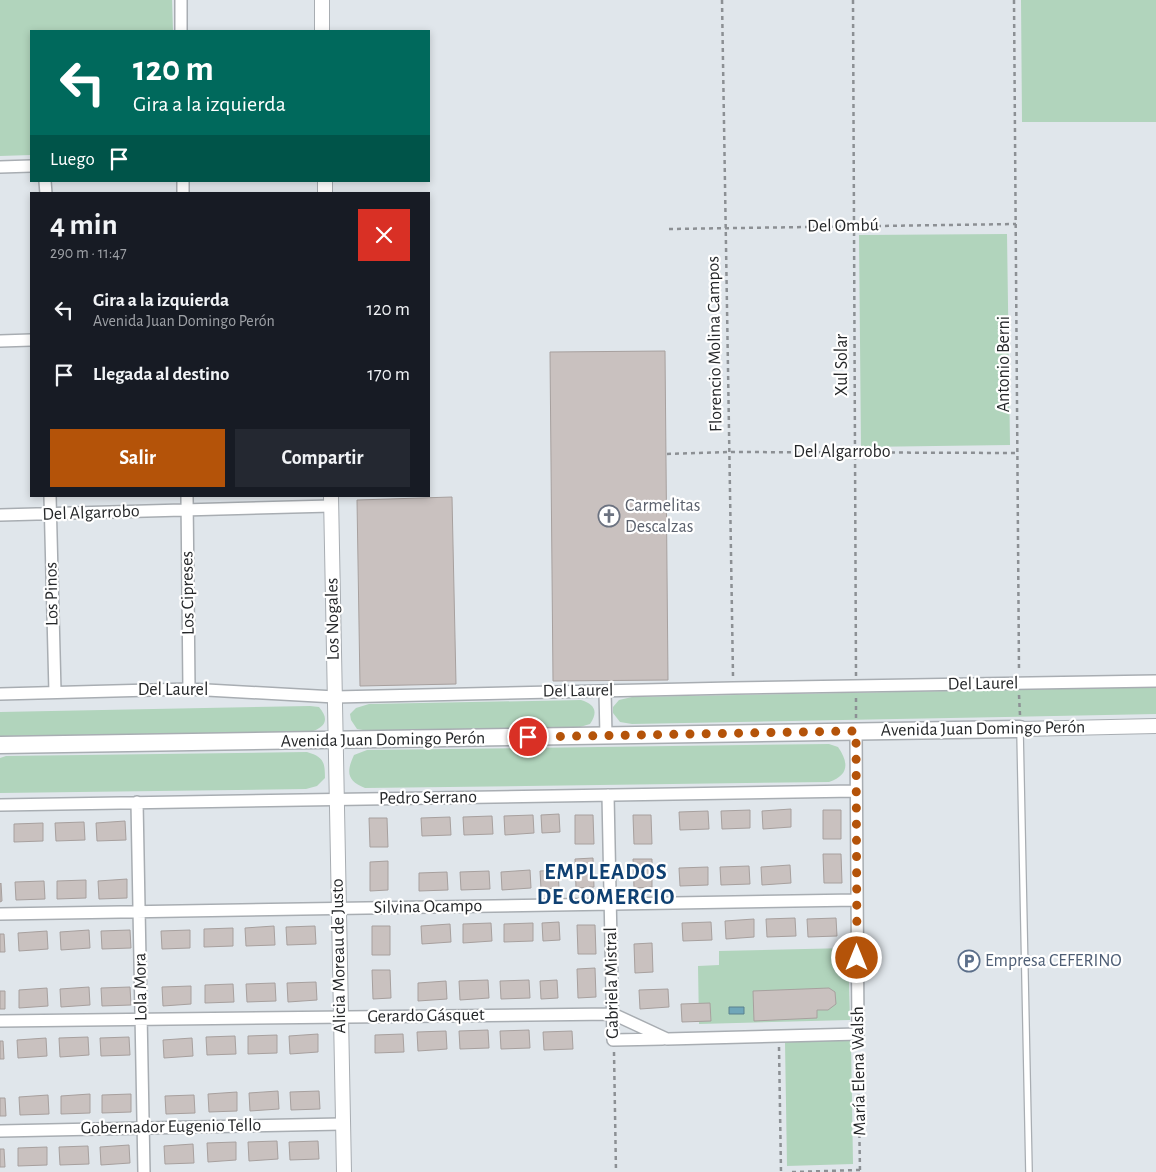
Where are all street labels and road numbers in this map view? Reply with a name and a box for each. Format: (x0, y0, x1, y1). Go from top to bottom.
street label: Del Ombú (807, 216, 879, 236)
street label: Florencio Molina Campos (704, 256, 726, 432)
street label: Antonio Berni (995, 316, 1013, 412)
street label: Xul Solar (833, 334, 851, 396)
street label: Del Algarrobo (793, 443, 891, 461)
street label: Del Algarrobo (42, 502, 140, 524)
street label: Los Cipreses (178, 551, 198, 635)
street label: Los Pinos (42, 562, 62, 626)
street label: Los Nogales (323, 577, 343, 661)
street label: Del Laurel (948, 674, 1018, 694)
street label: Del Laurel (138, 681, 208, 699)
street label: Del Laurel (543, 681, 613, 701)
street label: Avenida Juan Domingo Perón (881, 718, 1085, 740)
street label: Avenida Juan Domingo Perón (281, 729, 485, 751)
street label: Pedro Serrano (379, 788, 477, 808)
street label: Alicia Moreau de Justo (329, 878, 349, 1034)
street label: Silvina Ocampo (374, 897, 483, 917)
street label: Gabriela Mistral (602, 927, 622, 1039)
street label: Lola Mora (131, 953, 151, 1021)
street label: Gerardo Gásquet (367, 1006, 485, 1026)
street label: María Elena Walsh (849, 1006, 869, 1136)
street label: Gobernador Eugenio Tello (81, 1116, 262, 1138)

